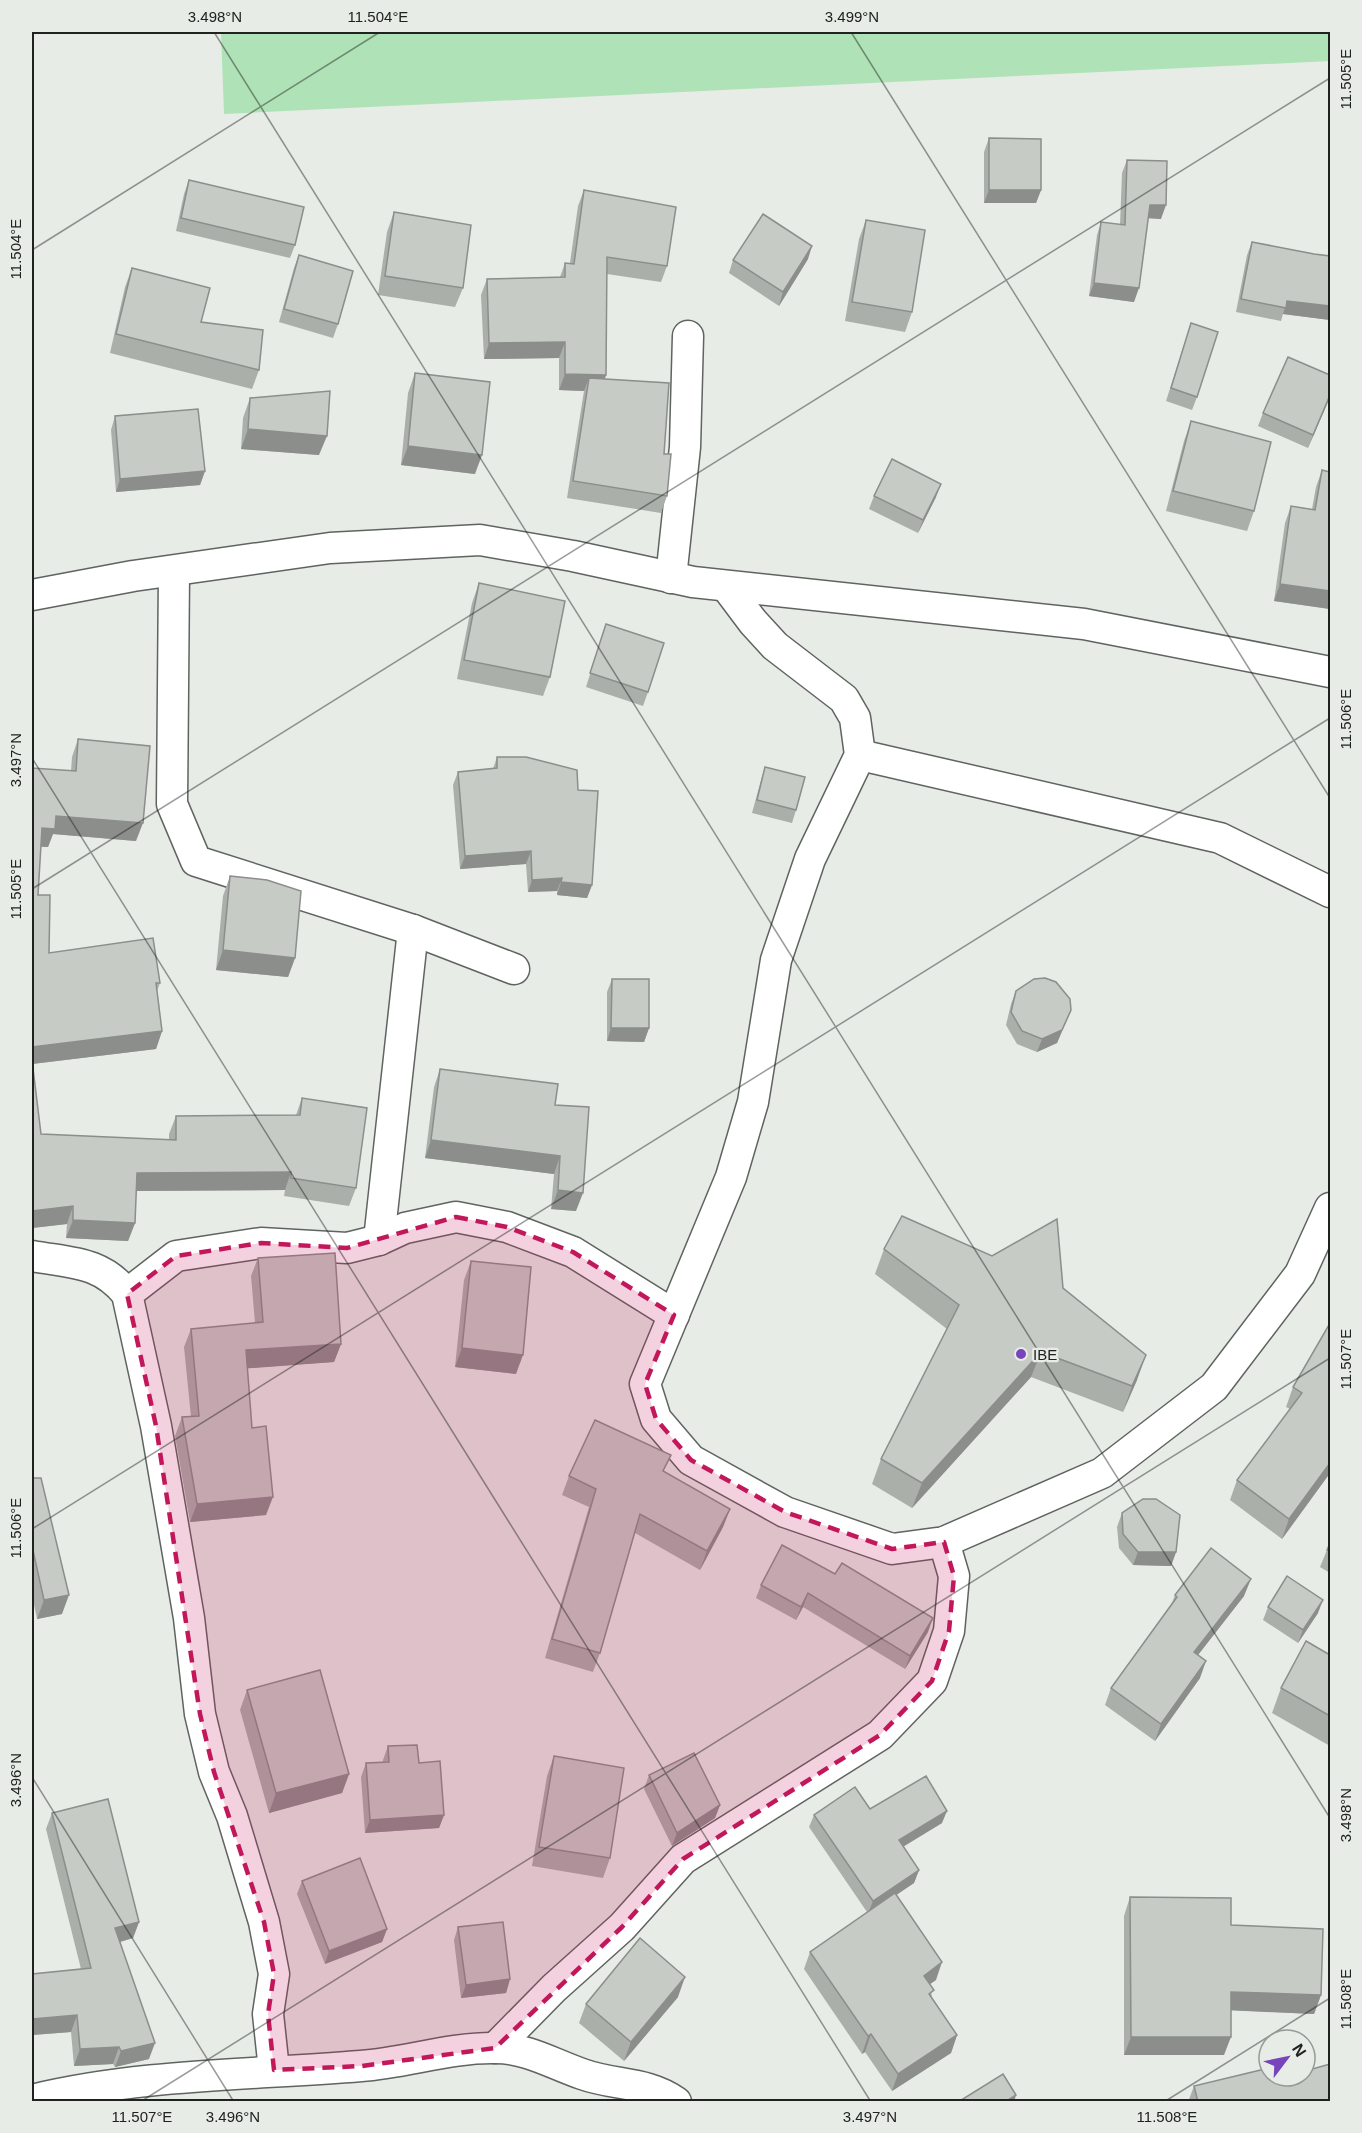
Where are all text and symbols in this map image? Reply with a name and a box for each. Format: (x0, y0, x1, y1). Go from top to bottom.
text: 3.498°N (188, 8, 242, 25)
text: 11.504°E (348, 8, 408, 25)
text: 3.499°N (825, 8, 879, 25)
text: 11.505°E (1337, 49, 1354, 109)
text: 11.504°E (7, 219, 24, 279)
text: 11.506°E (1337, 689, 1354, 749)
text: 3.497°N (7, 733, 24, 787)
text: 11.505°E (7, 859, 24, 919)
text: 11.507°E (1337, 1329, 1354, 1389)
place label: IBE (1033, 1346, 1057, 1363)
marker: IBE (1014, 1347, 1028, 1361)
text: 11.506°E (7, 1498, 24, 1558)
text: 3.496°N (7, 1753, 24, 1807)
text: 3.498°N (1337, 1788, 1354, 1842)
text: 11.508°E (1337, 1969, 1354, 2029)
north arrow (1257, 2028, 1317, 2088)
text: N (1289, 2041, 1310, 2060)
text: 11.507°E (112, 2108, 172, 2125)
text: 3.496°N (206, 2108, 260, 2125)
text: 3.497°N (843, 2108, 897, 2125)
text: 11.508°E (1137, 2108, 1197, 2125)

